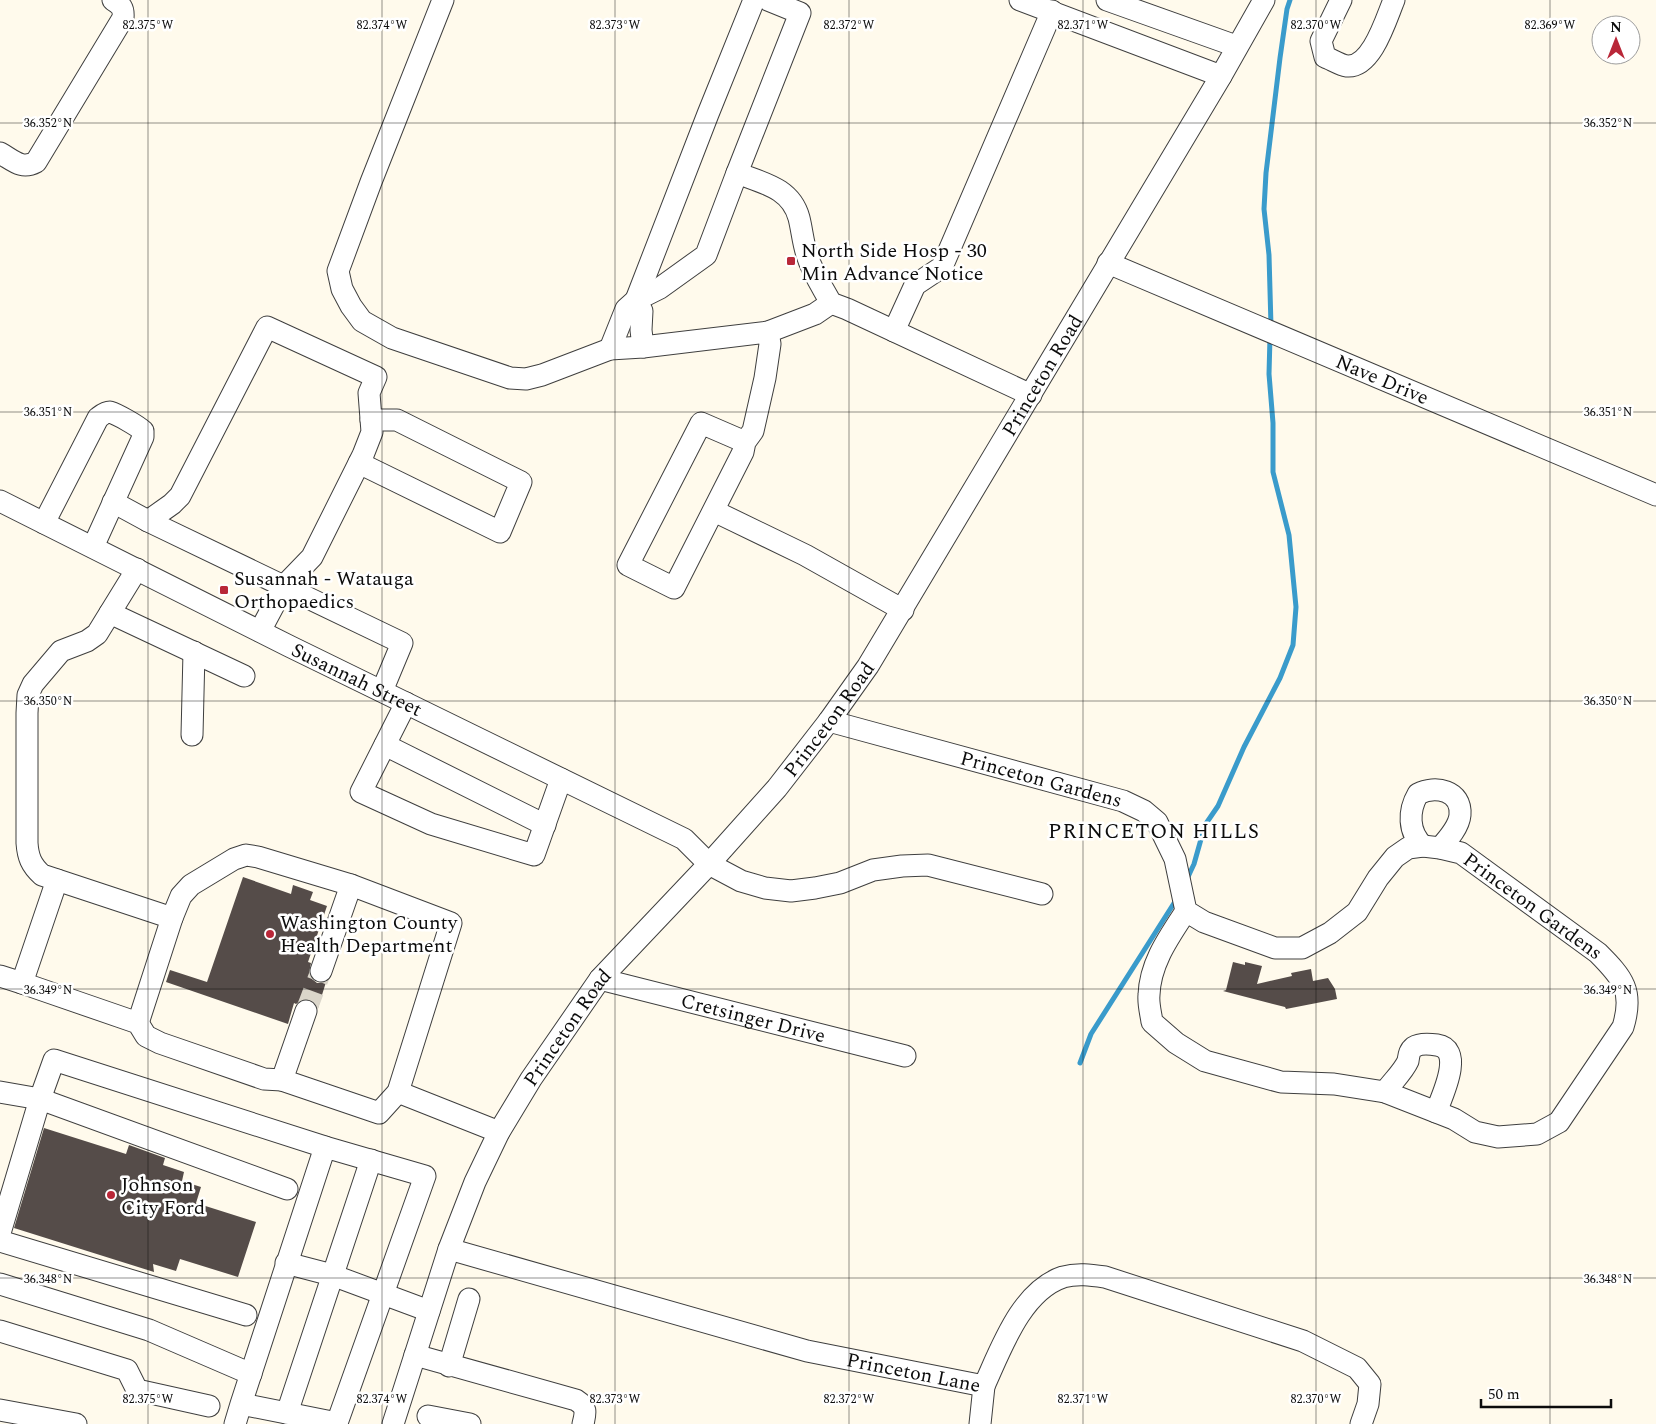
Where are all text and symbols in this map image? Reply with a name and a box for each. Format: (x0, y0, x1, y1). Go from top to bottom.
north arrow (1591, 15, 1641, 65)
text: 82.375°W (123, 16, 174, 35)
text: 82.374°W (357, 16, 408, 35)
text: 82.373°W (590, 16, 641, 35)
text: 82.372°W (824, 16, 875, 35)
text: 82.371°W (1058, 16, 1109, 35)
text: 82.370°W (1291, 16, 1342, 35)
text: 82.369°W (1525, 16, 1576, 35)
text: N (1610, 17, 1622, 38)
text: 36.352°N (24, 114, 72, 133)
text: 36.352°N (1584, 114, 1632, 133)
place label: North Side Hosp - 30 Min Advance Notice (801, 236, 987, 289)
marker: North Side Hosp - 30 Min Advance Notice (785, 255, 797, 267)
street label: Princeton Road (995, 309, 1091, 442)
street label: Nave Drive (1331, 347, 1433, 413)
text: 36.351°N (24, 403, 72, 422)
text: 36.351°N (1584, 403, 1632, 422)
place label: Susannah - Watauga Orthopaedics (234, 564, 414, 617)
marker: Susannah - Watauga Orthopaedics (218, 584, 230, 596)
street label: Susannah Street (286, 635, 427, 725)
street label: Princeton Road (777, 656, 883, 784)
text: 36.350°N (24, 692, 72, 711)
text: 36.350°N (1584, 692, 1632, 711)
street label: Princeton Gardens (957, 743, 1125, 816)
district label: PRINCETON HILLS (1048, 816, 1260, 848)
street label: Princeton Gardens (1457, 845, 1609, 968)
place label: Washington County Health Department (280, 908, 459, 961)
marker: Washington County Health Department (264, 928, 276, 940)
street label: Princeton Road (516, 962, 619, 1093)
text: 36.349°N (24, 981, 72, 1000)
text: 36.349°N (1584, 981, 1632, 1000)
street label: Cretsinger Drive (677, 986, 828, 1051)
place label: Johnson City Ford (121, 1170, 205, 1223)
marker: Johnson City Ford (105, 1189, 117, 1201)
text: 36.348°N (24, 1270, 72, 1289)
text: 36.348°N (1584, 1270, 1632, 1289)
street label: Princeton Lane (844, 1345, 983, 1401)
scale bar (1481, 1376, 1611, 1408)
text: 50 m (1488, 1383, 1520, 1406)
text: 82.375°W (123, 1390, 174, 1409)
text: 82.374°W (357, 1390, 408, 1409)
text: 82.373°W (590, 1390, 641, 1409)
text: 82.372°W (824, 1390, 875, 1409)
text: 82.371°W (1058, 1390, 1109, 1409)
text: 82.370°W (1291, 1390, 1342, 1409)

